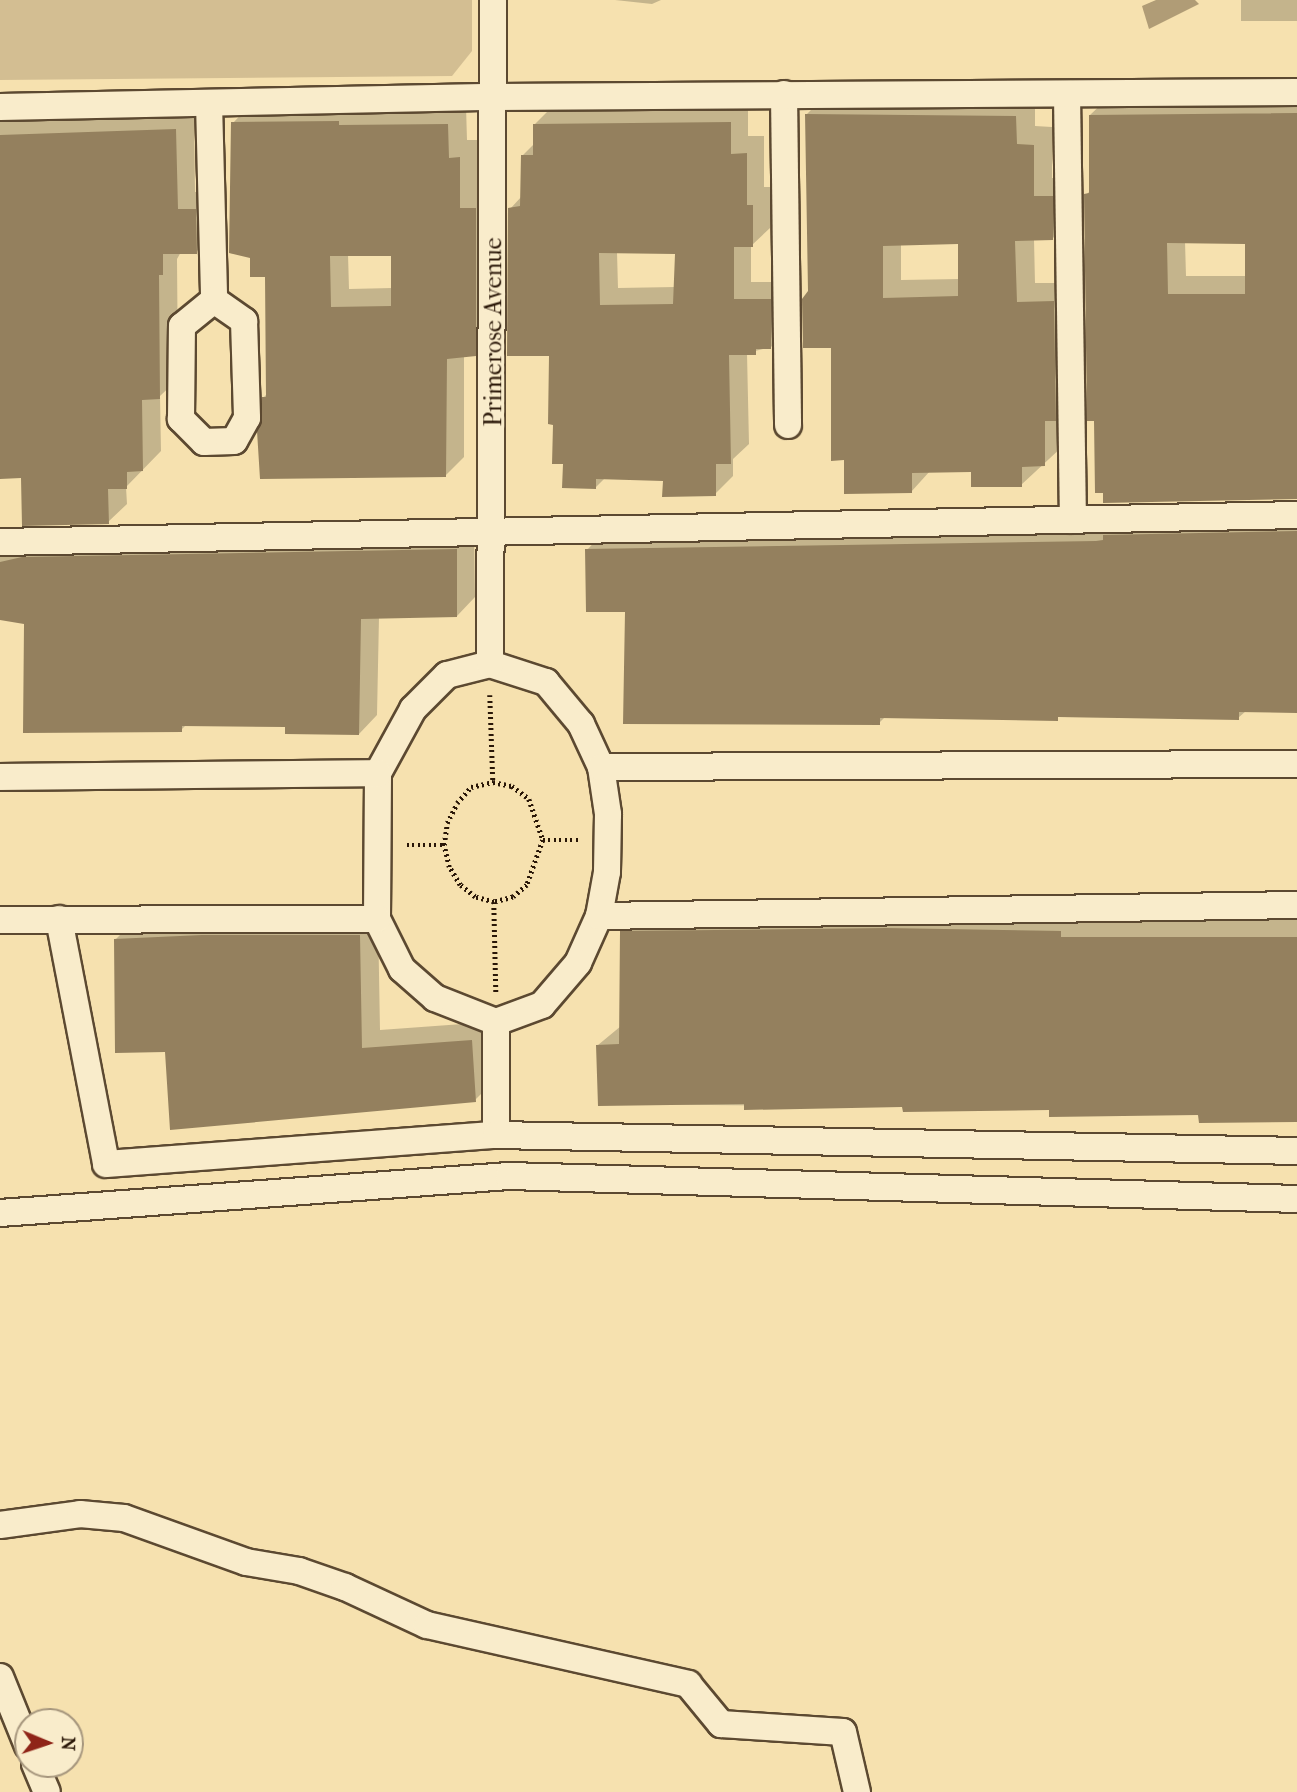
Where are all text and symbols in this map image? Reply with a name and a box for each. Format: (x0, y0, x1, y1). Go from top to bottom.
street label: Primerose Avenue (480, 237, 508, 427)
north arrow (14, 1708, 84, 1778)
text: N (57, 1736, 79, 1751)

